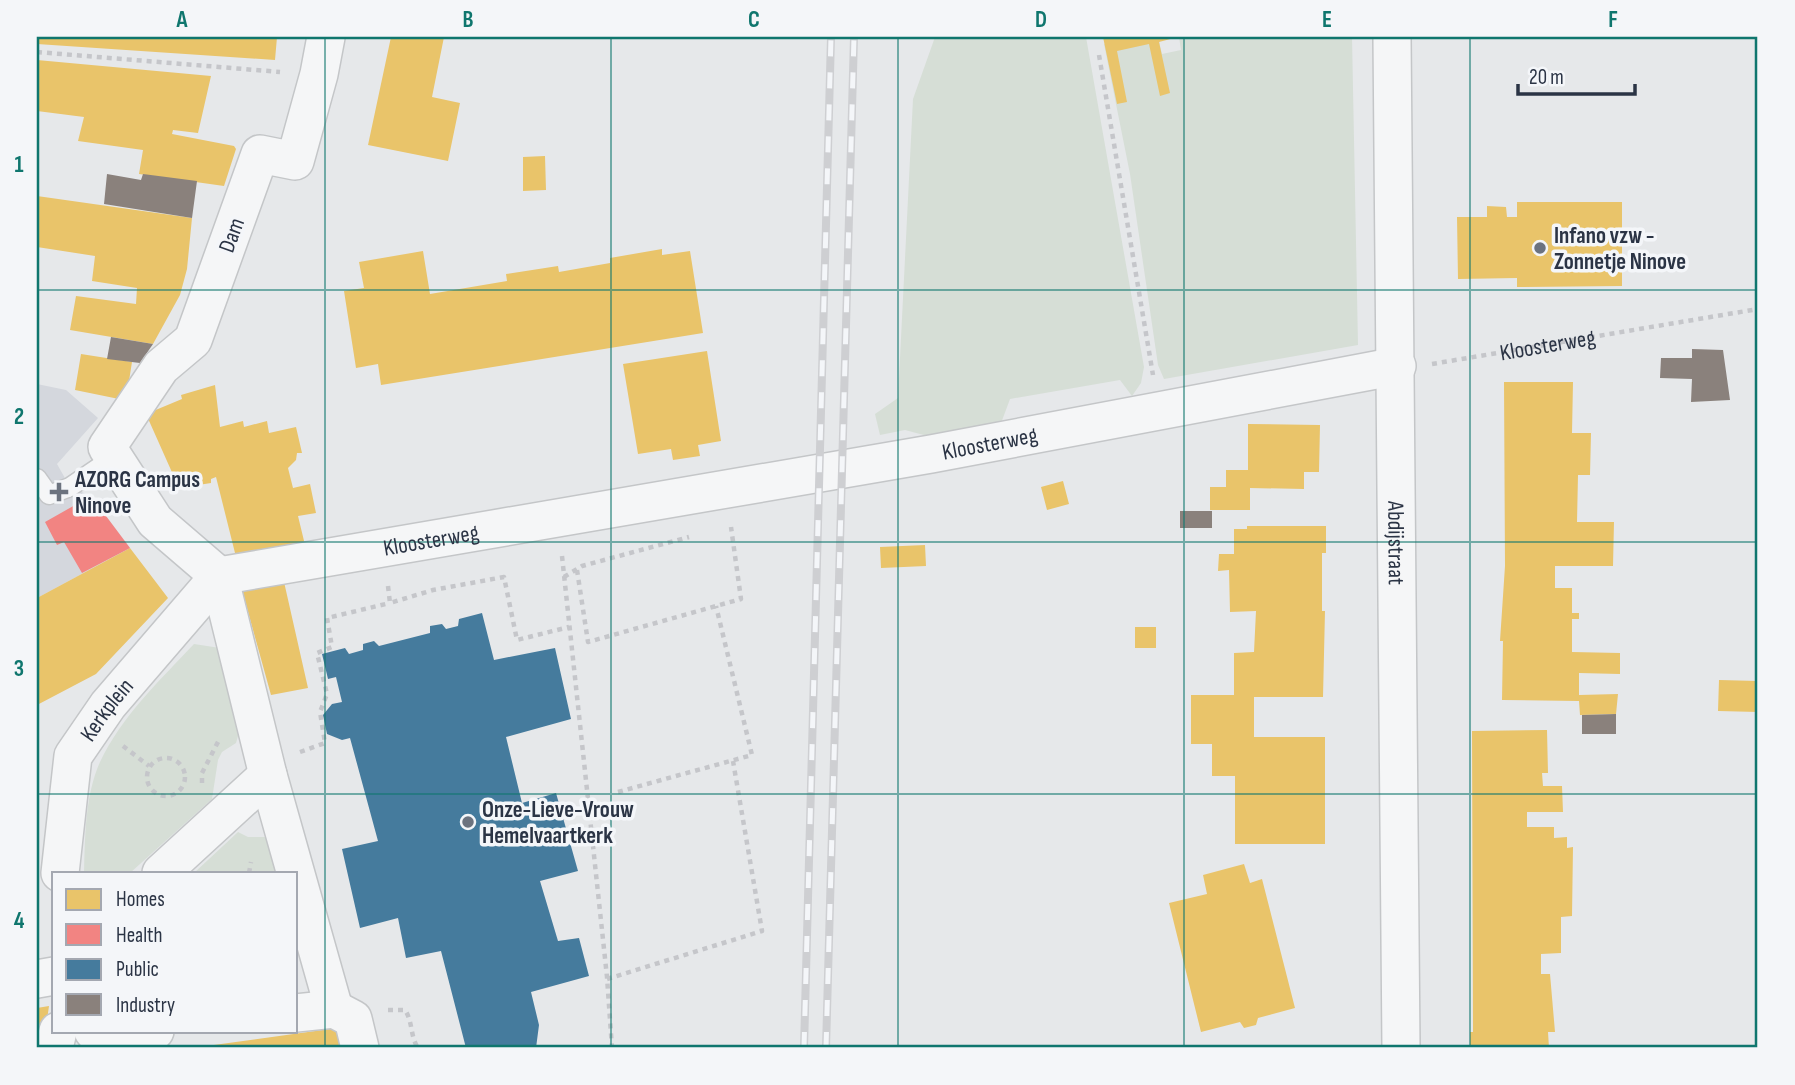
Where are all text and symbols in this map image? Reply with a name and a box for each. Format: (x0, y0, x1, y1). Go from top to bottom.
text: A (176, 6, 189, 34)
text: B (463, 6, 474, 34)
text: C (748, 6, 760, 34)
text: D (1035, 6, 1047, 34)
text: E (1322, 6, 1332, 34)
text: F (1608, 6, 1618, 34)
scale bar (1518, 52, 1636, 96)
text: 20 m (1529, 65, 1564, 90)
text: 1 (14, 151, 24, 179)
street label: Dam (213, 214, 251, 256)
place label: Infano vzw - Zonnetje Ninove (1554, 222, 1686, 276)
marker: Infano vzw - Zonnetje Ninove (1532, 240, 1548, 256)
street label: Kloosterweg (1498, 324, 1597, 367)
text: 2 (14, 403, 24, 431)
street label: Kloosterweg (940, 421, 1040, 467)
place label: AZORG Campus Ninove (74, 466, 200, 520)
marker: AZORG Campus Ninove (49, 482, 69, 502)
street label: Abdijstraat (1381, 500, 1410, 585)
street label: Kloosterweg (381, 519, 481, 563)
text: 3 (14, 655, 24, 683)
street label: Kerkplein (74, 673, 140, 747)
place label: Onze-Lieve-Vrouw Hemelvaartkerk (482, 796, 634, 850)
marker: Onze-Lieve-Vrouw Hemelvaartkerk (460, 814, 476, 830)
legend (52, 872, 298, 1032)
text: Homes (116, 887, 165, 912)
text: 4 (14, 907, 25, 935)
text: Health (116, 923, 163, 948)
text: Public (116, 957, 159, 982)
text: Industry (116, 993, 175, 1018)

